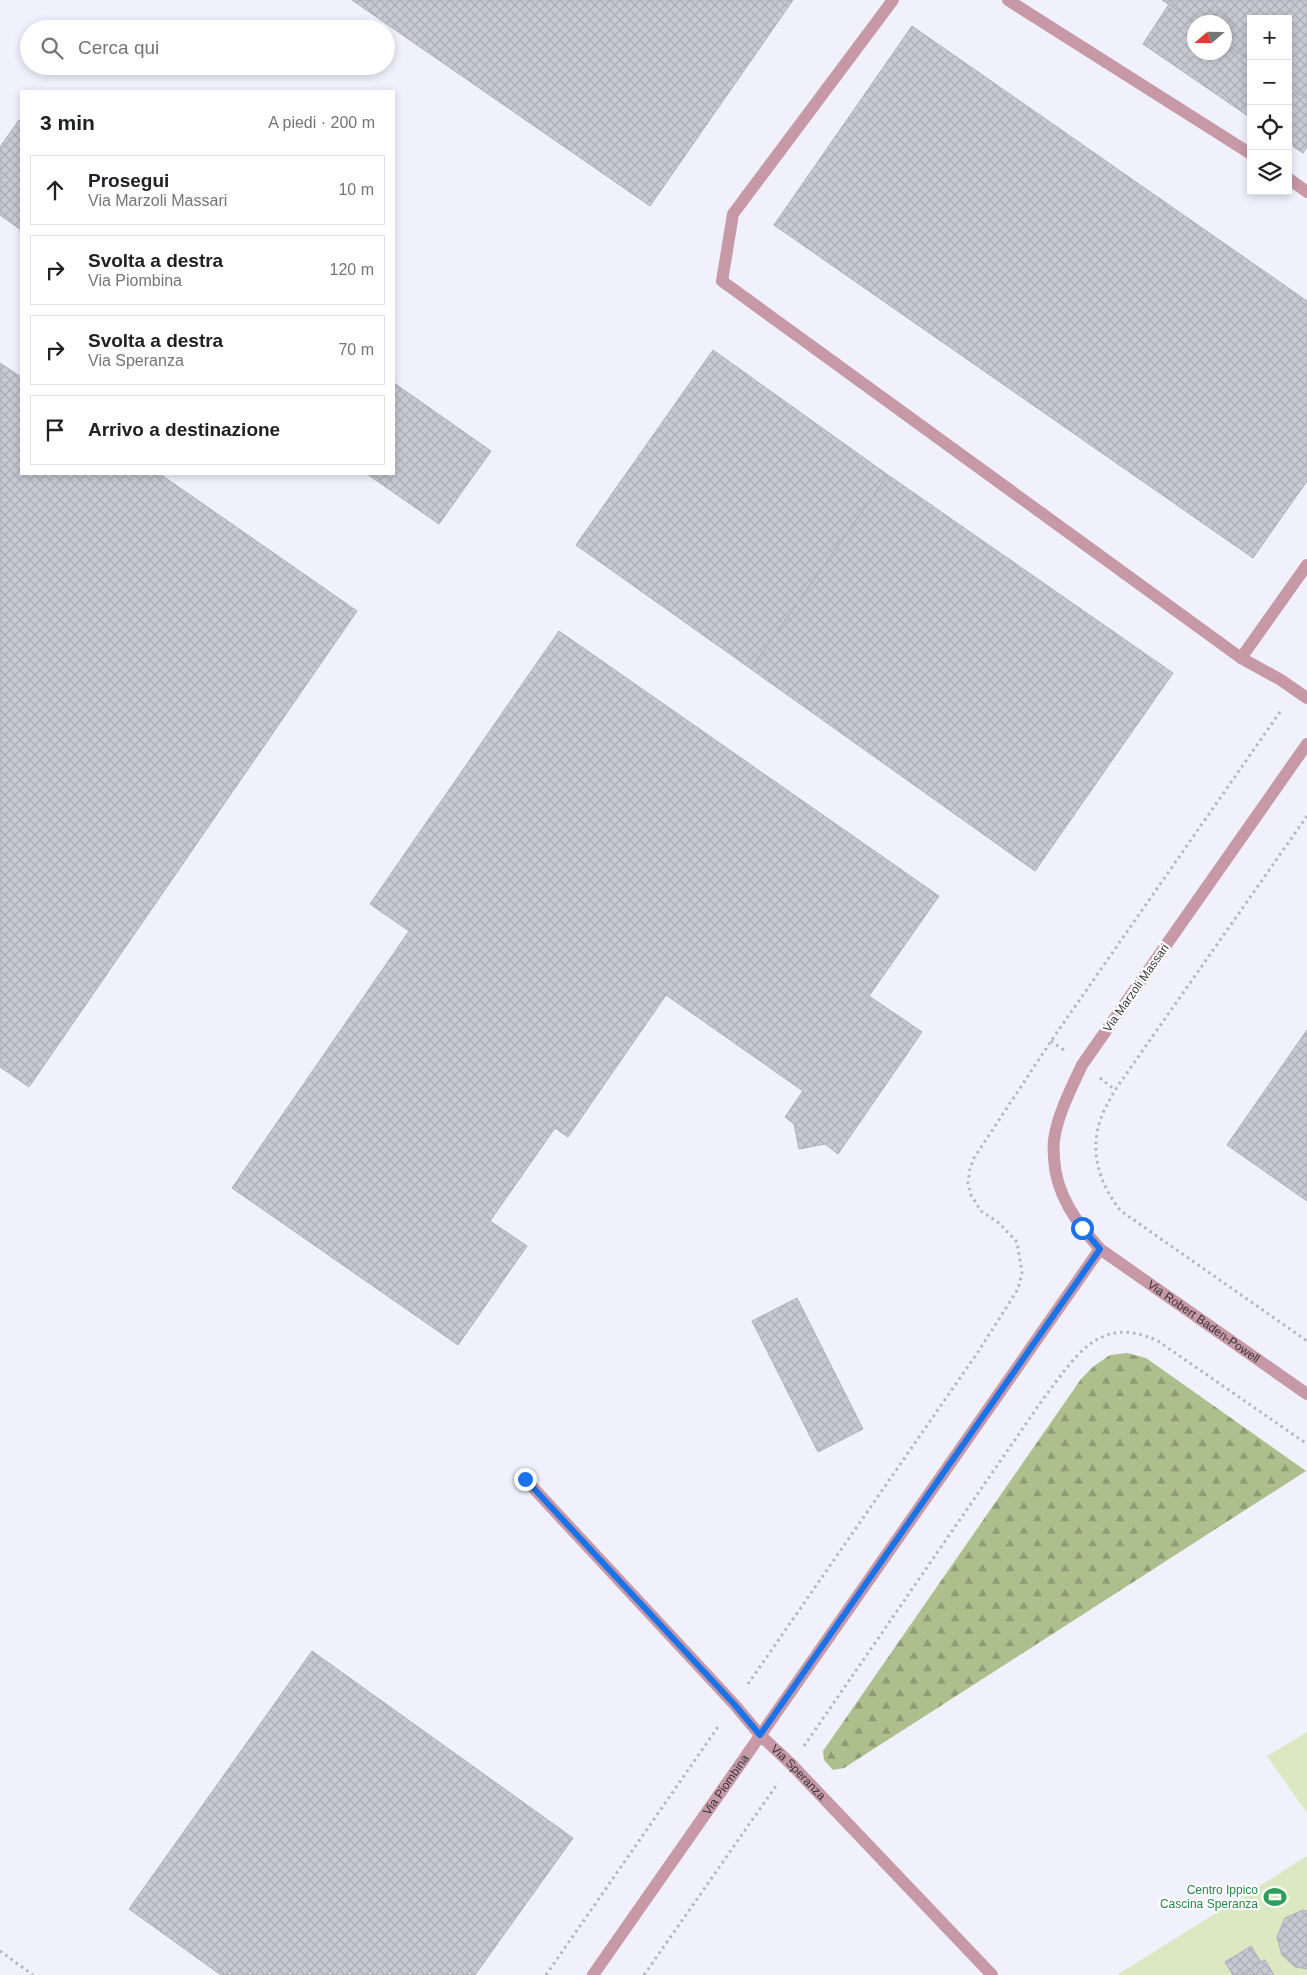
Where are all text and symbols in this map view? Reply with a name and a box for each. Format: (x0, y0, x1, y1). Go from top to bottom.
north arrow (1187, 15, 1232, 60)
map controls (1247, 15, 1292, 195)
button: + (1247, 15, 1292, 60)
search box (20, 20, 395, 75)
icon: search (38, 34, 66, 62)
text: Cerca qui (78, 37, 159, 58)
button: − (1247, 60, 1292, 105)
button: locate (1247, 105, 1292, 150)
text: 3 min (40, 111, 95, 134)
text: A piedi · 200 m (268, 114, 375, 131)
button: layers (1247, 150, 1292, 195)
text: Prosegui (88, 170, 169, 191)
icon: ahead (41, 176, 69, 204)
text: 10 m (338, 181, 374, 198)
text: Via Marzoli Massari (88, 192, 227, 209)
text: Svolta a destra (88, 250, 223, 271)
icon: right (41, 256, 69, 284)
text: 120 m (330, 261, 374, 278)
text: Via Piombina (88, 272, 182, 289)
text: Svolta a destra (88, 330, 223, 351)
icon: right (41, 336, 69, 364)
text: 70 m (338, 341, 374, 358)
text: Via Speranza (88, 352, 184, 369)
icon: arrive (41, 416, 69, 444)
text: Arrivo a destinazione (88, 419, 280, 440)
street label: Via Marzoli Massari (1100, 941, 1172, 1035)
route start (1071, 1217, 1094, 1240)
street label: Via Robert Baden-Powell (1145, 1277, 1263, 1366)
route end (514, 1468, 537, 1491)
street label: Via Speranza (768, 1742, 829, 1803)
street label: Via Piombina (700, 1752, 752, 1818)
place label: Centro Ippico Cascina Speranza (1160, 1883, 1258, 1911)
sports icon: Centro Ippico Cascina Speranza (1262, 1884, 1288, 1910)

